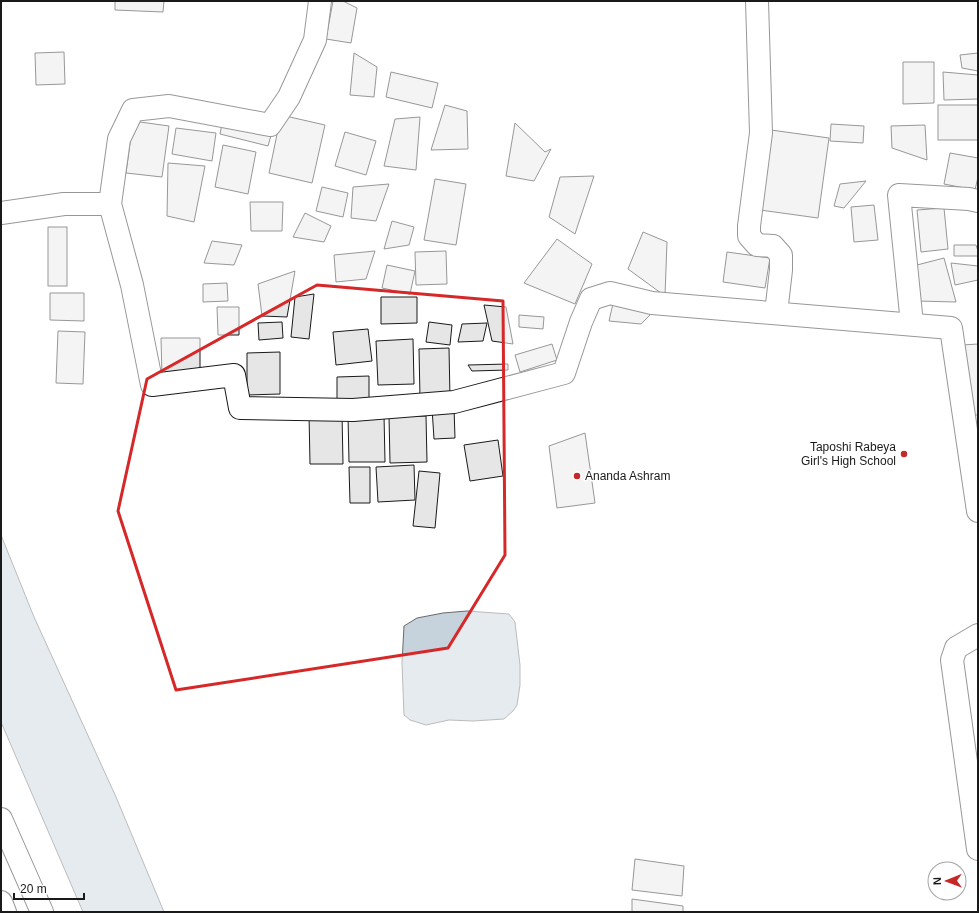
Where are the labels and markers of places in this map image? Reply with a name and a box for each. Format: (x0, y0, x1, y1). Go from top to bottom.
place label: Taposhi Rabeya Girl's High School (801, 440, 896, 468)
marker: Taposhi Rabeya Girl's High School (899, 449, 909, 459)
place label: Ananda Ashram (585, 469, 670, 483)
marker: Ananda Ashram (572, 471, 582, 481)

